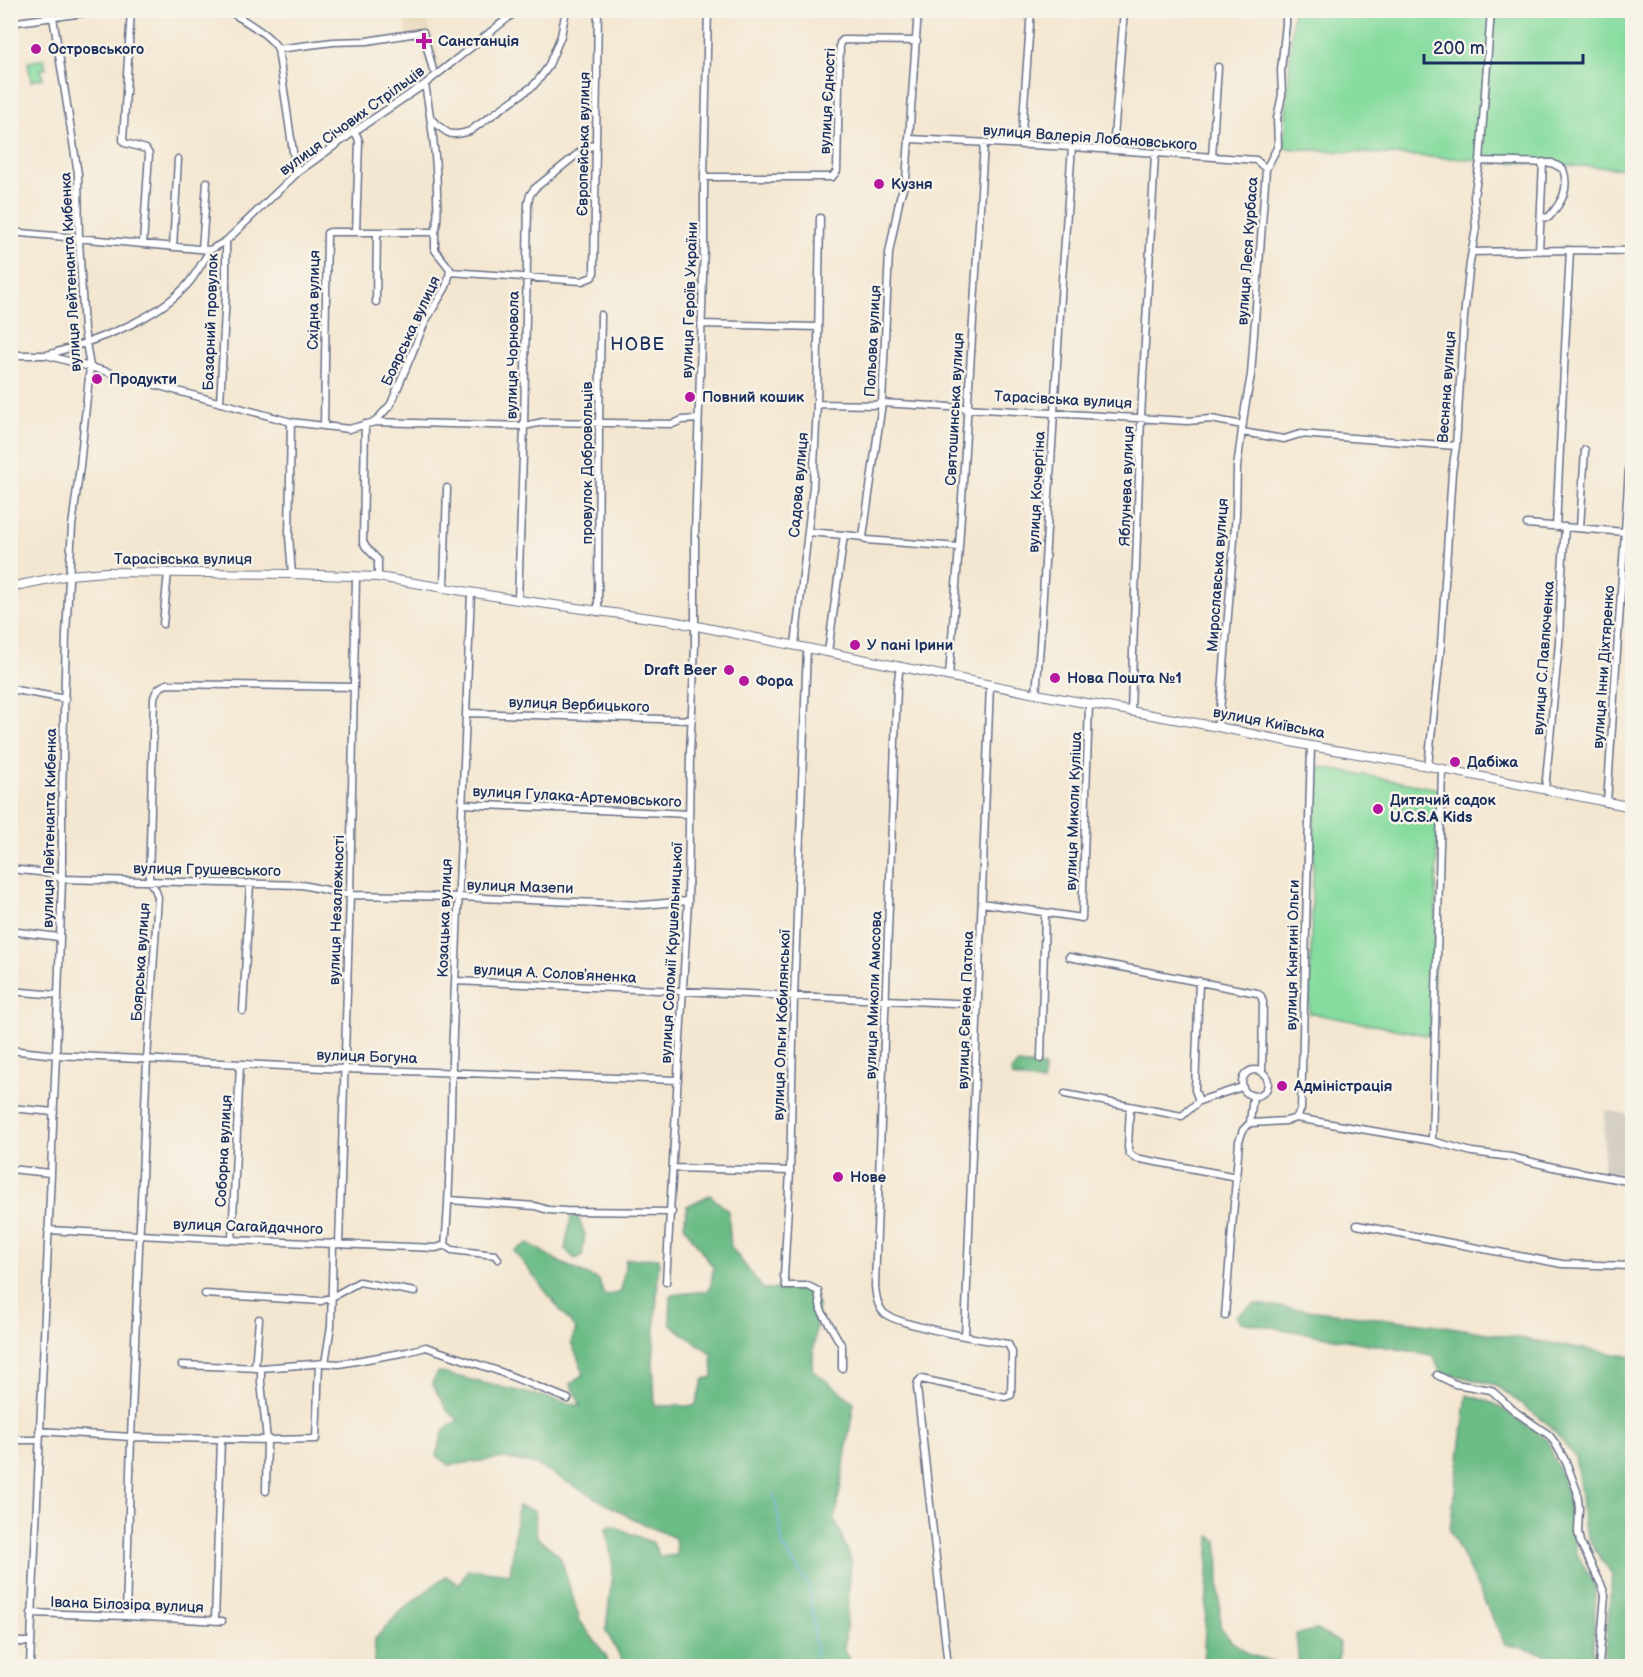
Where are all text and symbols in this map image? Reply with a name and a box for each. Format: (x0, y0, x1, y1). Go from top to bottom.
scale bar (1424, 27, 1583, 65)
marker: Санстанція (415, 32, 433, 50)
place label: Санстанція (438, 32, 519, 51)
text: 200 m (1433, 38, 1485, 59)
place label: Островського (48, 40, 144, 59)
marker: Островського (29, 42, 43, 56)
street label: вулиця Єдності (816, 47, 840, 155)
street label: вулиця Січових Стрільців (276, 62, 428, 180)
street label: Європейська вулиця (573, 72, 595, 216)
street label: вулиця Валерія Лобановського (982, 121, 1198, 155)
street label: вулиця Лейтенанта Кибенка (56, 172, 86, 372)
place label: Кузня (891, 175, 933, 194)
street label: вулиця Леся Курбаса (1233, 176, 1263, 326)
marker: Кузня (872, 177, 886, 191)
street label: вулиця Героїв України (678, 221, 702, 379)
street label: Східна вулиця (304, 250, 324, 350)
street label: Базарний провулок (199, 253, 223, 391)
street label: Боярська вулиця (377, 273, 445, 389)
street label: Польова вулиця (861, 284, 885, 398)
street label: вулиця Чорновола (502, 291, 524, 419)
street label: Весняна вулиця (1434, 330, 1460, 444)
street label: Святошинська вулиця (941, 332, 969, 486)
district label: НОВЕ (610, 334, 666, 355)
place label: Продукти (109, 370, 177, 389)
marker: Продукти (90, 372, 104, 386)
street label: провулок Добровольців (578, 381, 597, 544)
street label: Тарасівська вулиця (994, 387, 1132, 413)
place label: Повний кошик (702, 388, 805, 407)
marker: Повний кошик (683, 390, 697, 404)
street label: Яблунева вулиця (1115, 425, 1139, 547)
street label: вулиця Кочергіна (1024, 431, 1050, 553)
street label: Садова вулиця (785, 432, 813, 538)
street label: Мирославська вулиця (1203, 498, 1233, 652)
street label: Тарасівська вулиця (114, 550, 252, 569)
street label: вулиця С.Павлюченка (1529, 580, 1559, 736)
street label: вулиця Інни Діхтяренко (1589, 584, 1619, 749)
place label: У пані Ірини (867, 636, 953, 655)
marker: У пані Ірини (848, 638, 862, 652)
place label: Draft Beer (644, 661, 718, 680)
marker: Draft Beer (722, 663, 736, 677)
place label: Нова Пошта №1 (1067, 669, 1182, 688)
marker: Нова Пошта №1 (1048, 671, 1062, 685)
place label: Фора (756, 672, 794, 691)
marker: Фора (737, 674, 751, 688)
street label: вулиця Вербицького (508, 693, 650, 717)
street label: вулиця Київська (1211, 703, 1327, 743)
street label: вулиця Лейтенанта Кибенка (39, 728, 61, 928)
street label: вулиця Миколи Куліша (1062, 731, 1086, 891)
place label: Дабіжа (1467, 753, 1518, 772)
marker: Дабіжа (1448, 755, 1462, 769)
street label: вулиця Гулака-Артемовського (472, 782, 682, 812)
place label: Дитячий садок U.C.S.A Kids (1390, 791, 1496, 827)
marker: Дитячий садок U.C.S.A Kids (1371, 802, 1385, 816)
street label: вулиця Незалежності (325, 835, 349, 985)
street label: вулиця Соломії Крушельницької (657, 842, 687, 1064)
street label: Козацька вулиця (433, 858, 457, 978)
street label: вулиця Грушевського (133, 859, 281, 881)
street label: вулиця Мазепи (466, 876, 574, 898)
street label: вулиця Княгині Ольги (1282, 879, 1304, 1031)
street label: Боярська вулиця (127, 902, 155, 1022)
street label: вулиця Миколи Амосова (862, 910, 886, 1080)
street label: вулиця Ольги Кобилянської (769, 929, 795, 1121)
street label: вулиця Євгена Патона (954, 930, 978, 1090)
street label: вулиця А. Соловʼяненка (473, 960, 637, 988)
street label: вулиця Богуна (316, 1046, 418, 1068)
place label: Адміністрація (1293, 1077, 1393, 1096)
marker: Адміністрація (1275, 1079, 1289, 1093)
street label: Соборна вулиця (212, 1094, 236, 1208)
place label: Нове (850, 1168, 886, 1187)
marker: Нове (831, 1170, 845, 1184)
street label: вулиця Сагайдачного (173, 1215, 324, 1239)
street label: Івана Білозіра вулиця (50, 1593, 204, 1617)

